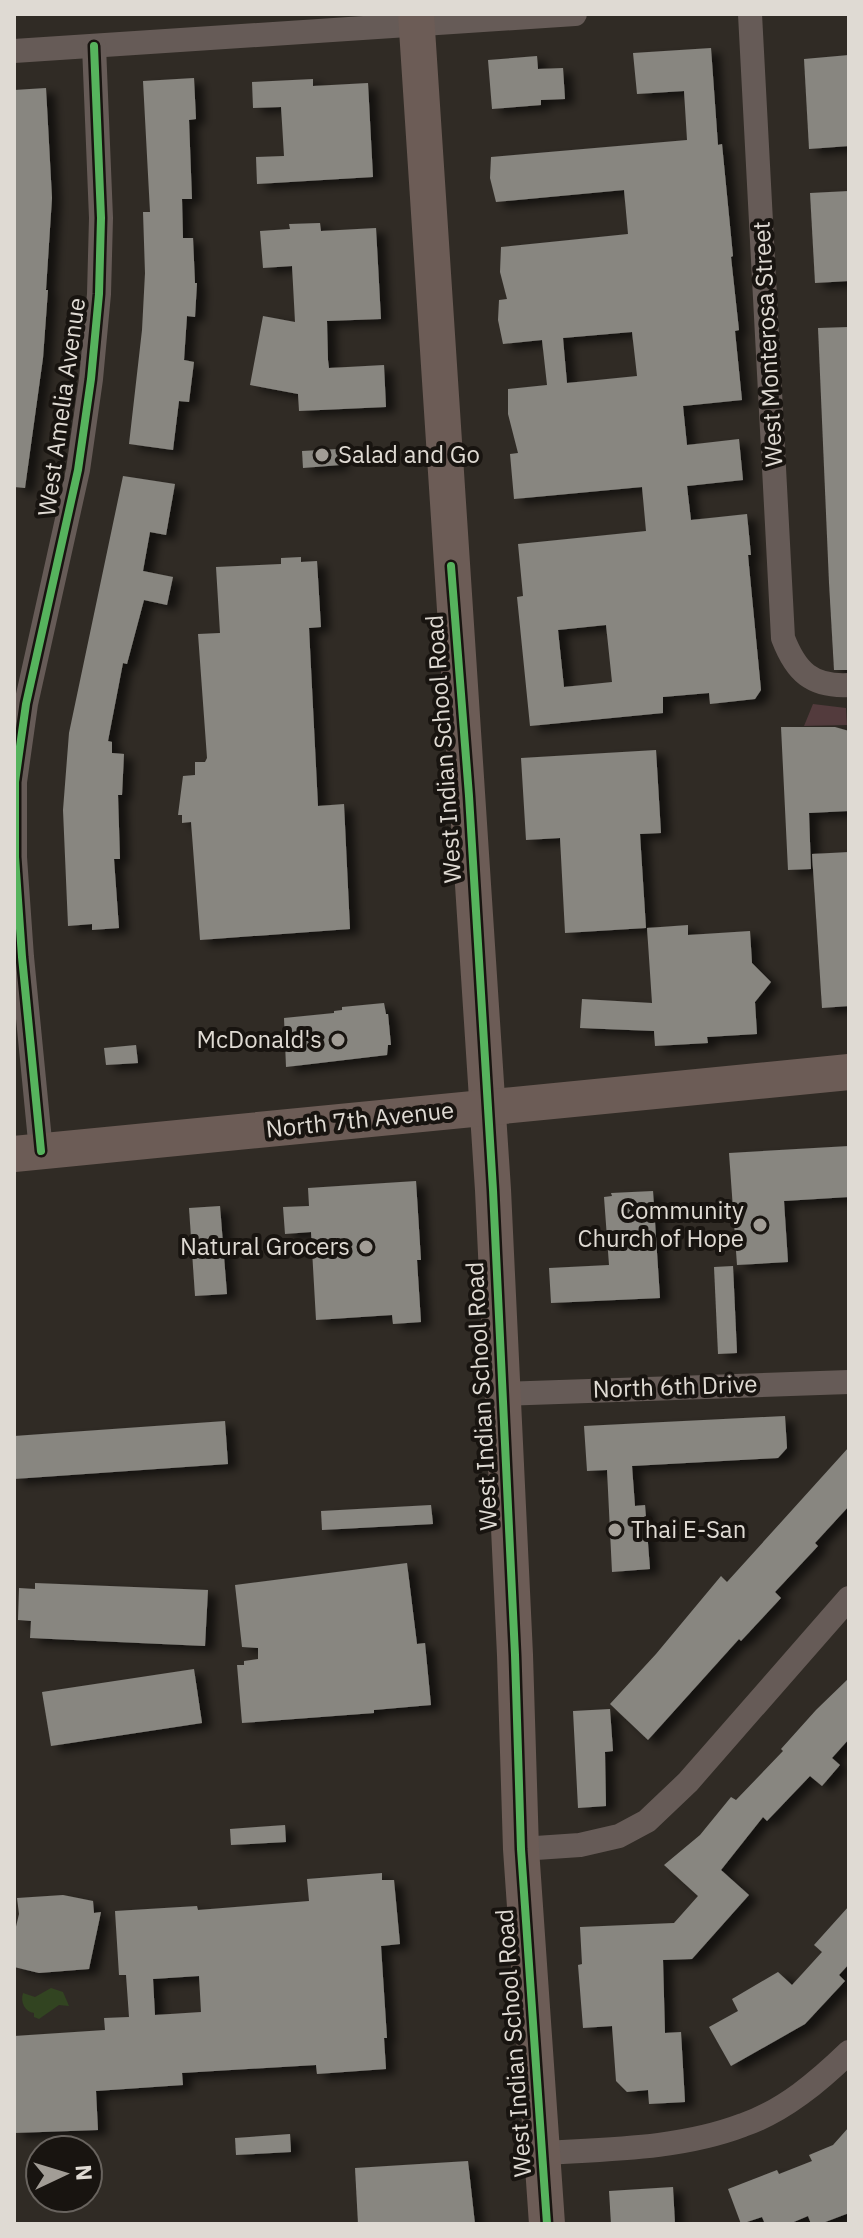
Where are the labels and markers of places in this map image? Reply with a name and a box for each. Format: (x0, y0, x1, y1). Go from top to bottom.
place label: Salad and Go (338, 438, 480, 470)
marker: Salad and Go (313, 446, 331, 464)
place label: McDonald's (197, 1023, 322, 1055)
marker: McDonald's (329, 1031, 347, 1049)
place label: Community Church of Hope (578, 1194, 744, 1254)
marker: Community Church of Hope (751, 1216, 769, 1234)
place label: Natural Grocers (180, 1230, 350, 1262)
marker: Natural Grocers (357, 1238, 375, 1256)
place label: Thai E-San (631, 1513, 746, 1545)
marker: Thai E-San (606, 1521, 624, 1539)

